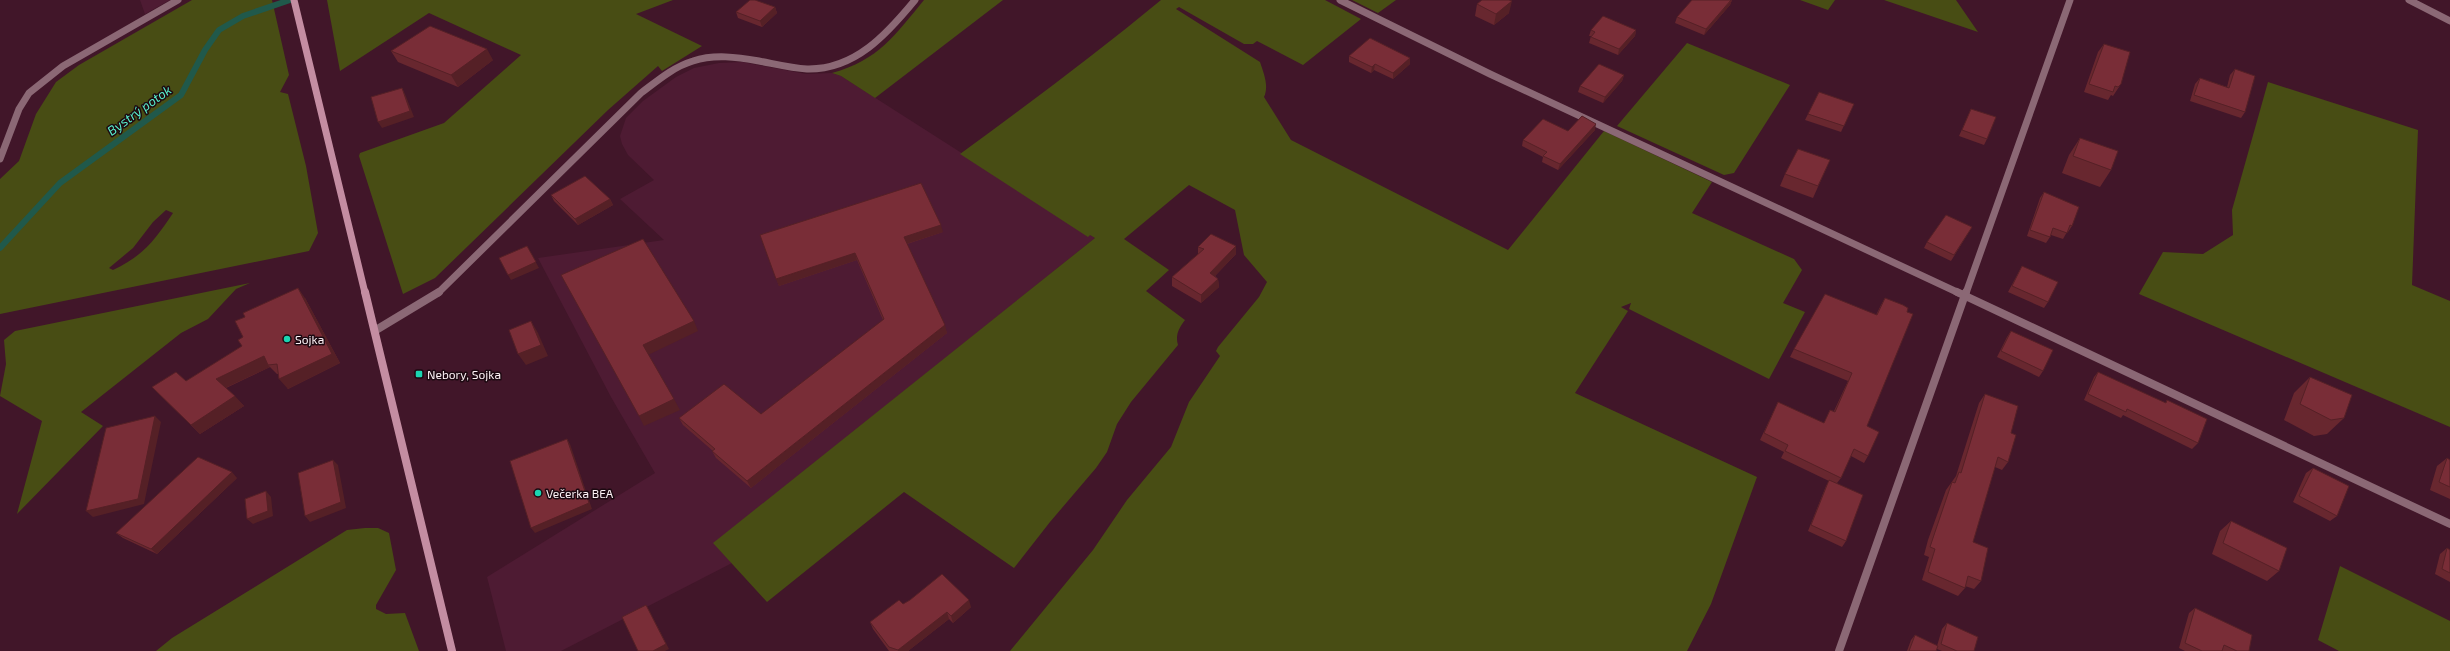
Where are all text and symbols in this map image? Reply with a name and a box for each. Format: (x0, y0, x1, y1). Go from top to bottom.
water label: Bystrý potok (104, 81, 174, 139)
place label: Sojka (295, 332, 324, 347)
marker: Sojka (282, 334, 292, 344)
place label: Nebory, Sojka (427, 367, 501, 382)
marker: Nebory, Sojka (414, 369, 424, 379)
place label: Večerka BEA (546, 486, 614, 500)
marker: Večerka BEA (533, 488, 543, 498)

